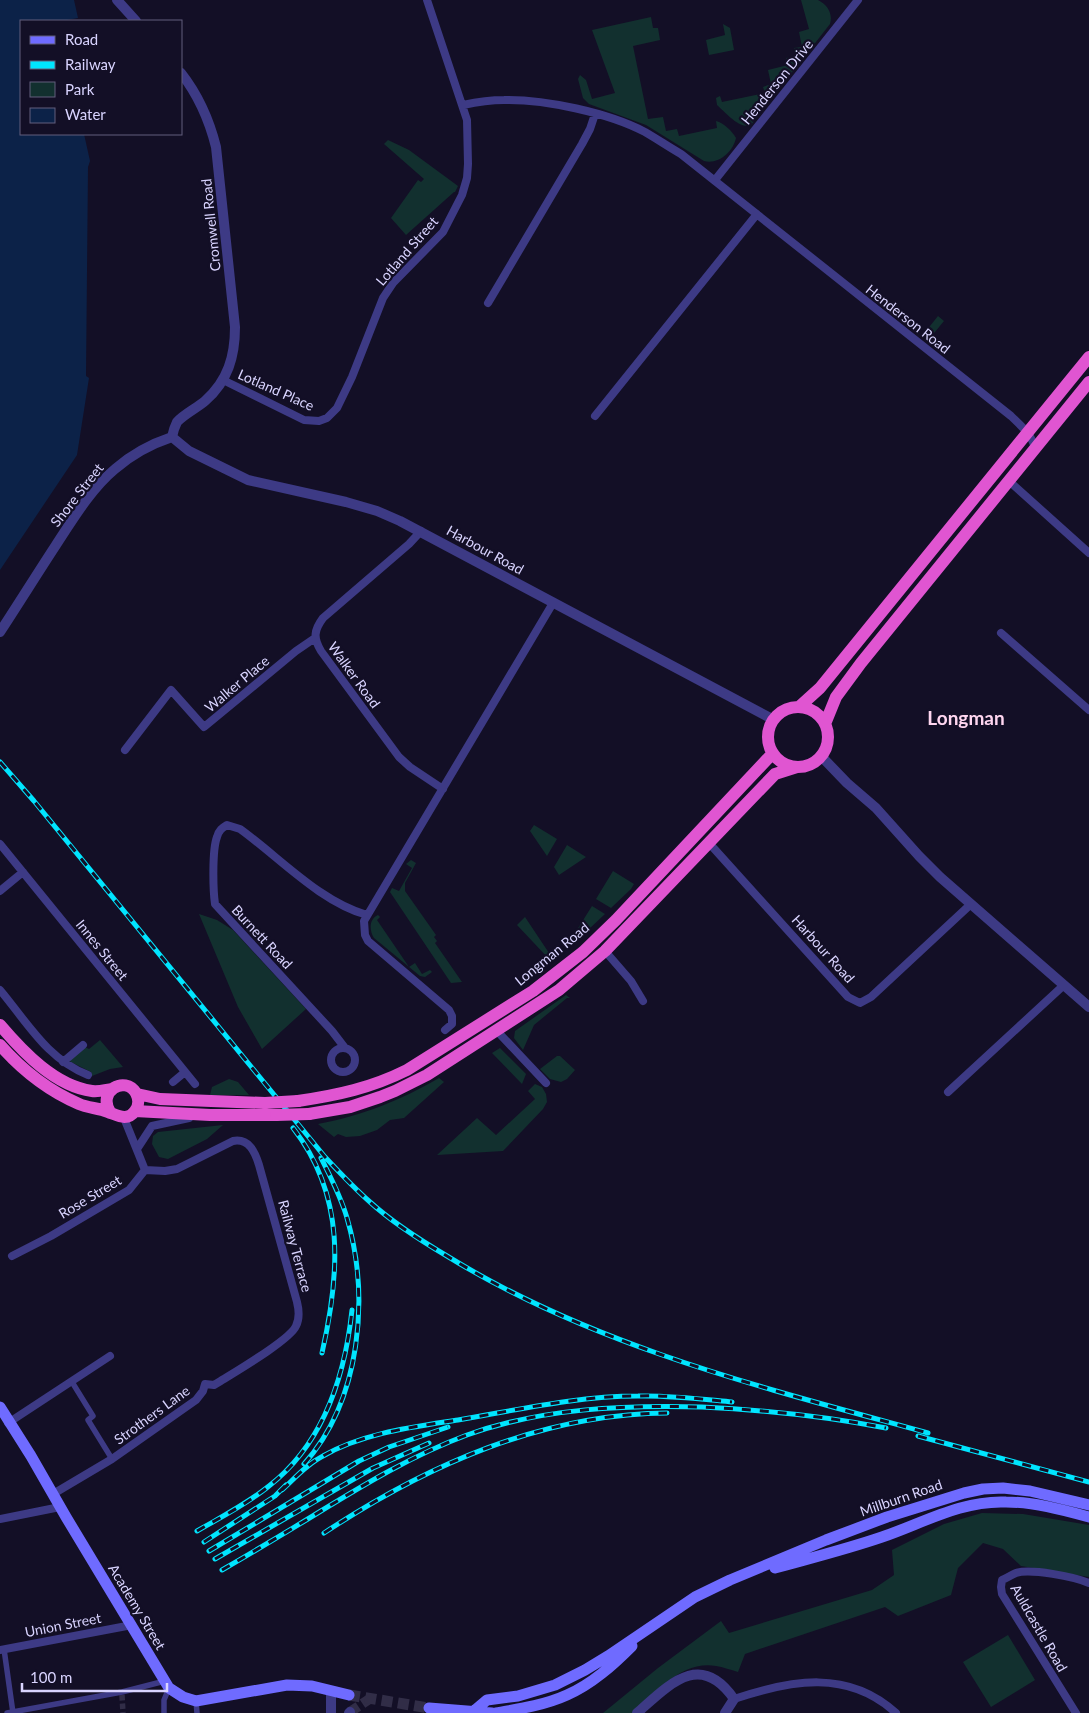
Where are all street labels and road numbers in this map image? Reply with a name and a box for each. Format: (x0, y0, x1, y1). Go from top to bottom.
street label: Henderson Drive (737, 36, 816, 128)
street label: Cromwell Road (197, 178, 224, 272)
street label: Lotland Street (372, 213, 441, 289)
street label: Henderson Road (863, 280, 954, 357)
street label: Lotland Place (235, 365, 317, 414)
street label: Shore Street (47, 460, 107, 530)
street label: Harbour Road (444, 521, 527, 578)
street label: Walker Road (325, 638, 384, 711)
street label: Walker Place (201, 652, 272, 716)
street label: Burnett Road (228, 901, 296, 972)
street label: Harbour Road (788, 911, 858, 986)
street label: Innes Street (73, 916, 132, 984)
street label: Longman Road (511, 918, 592, 989)
street label: Rose Street (55, 1171, 124, 1222)
street label: Railway Terrace (275, 1198, 316, 1294)
street label: Strothers Lane (111, 1382, 193, 1448)
street label: Millburn Road (857, 1475, 944, 1520)
street label: Academy Street (105, 1561, 170, 1653)
street label: Auldcastle Road (1007, 1581, 1071, 1675)
street label: Union Street (23, 1609, 103, 1640)

